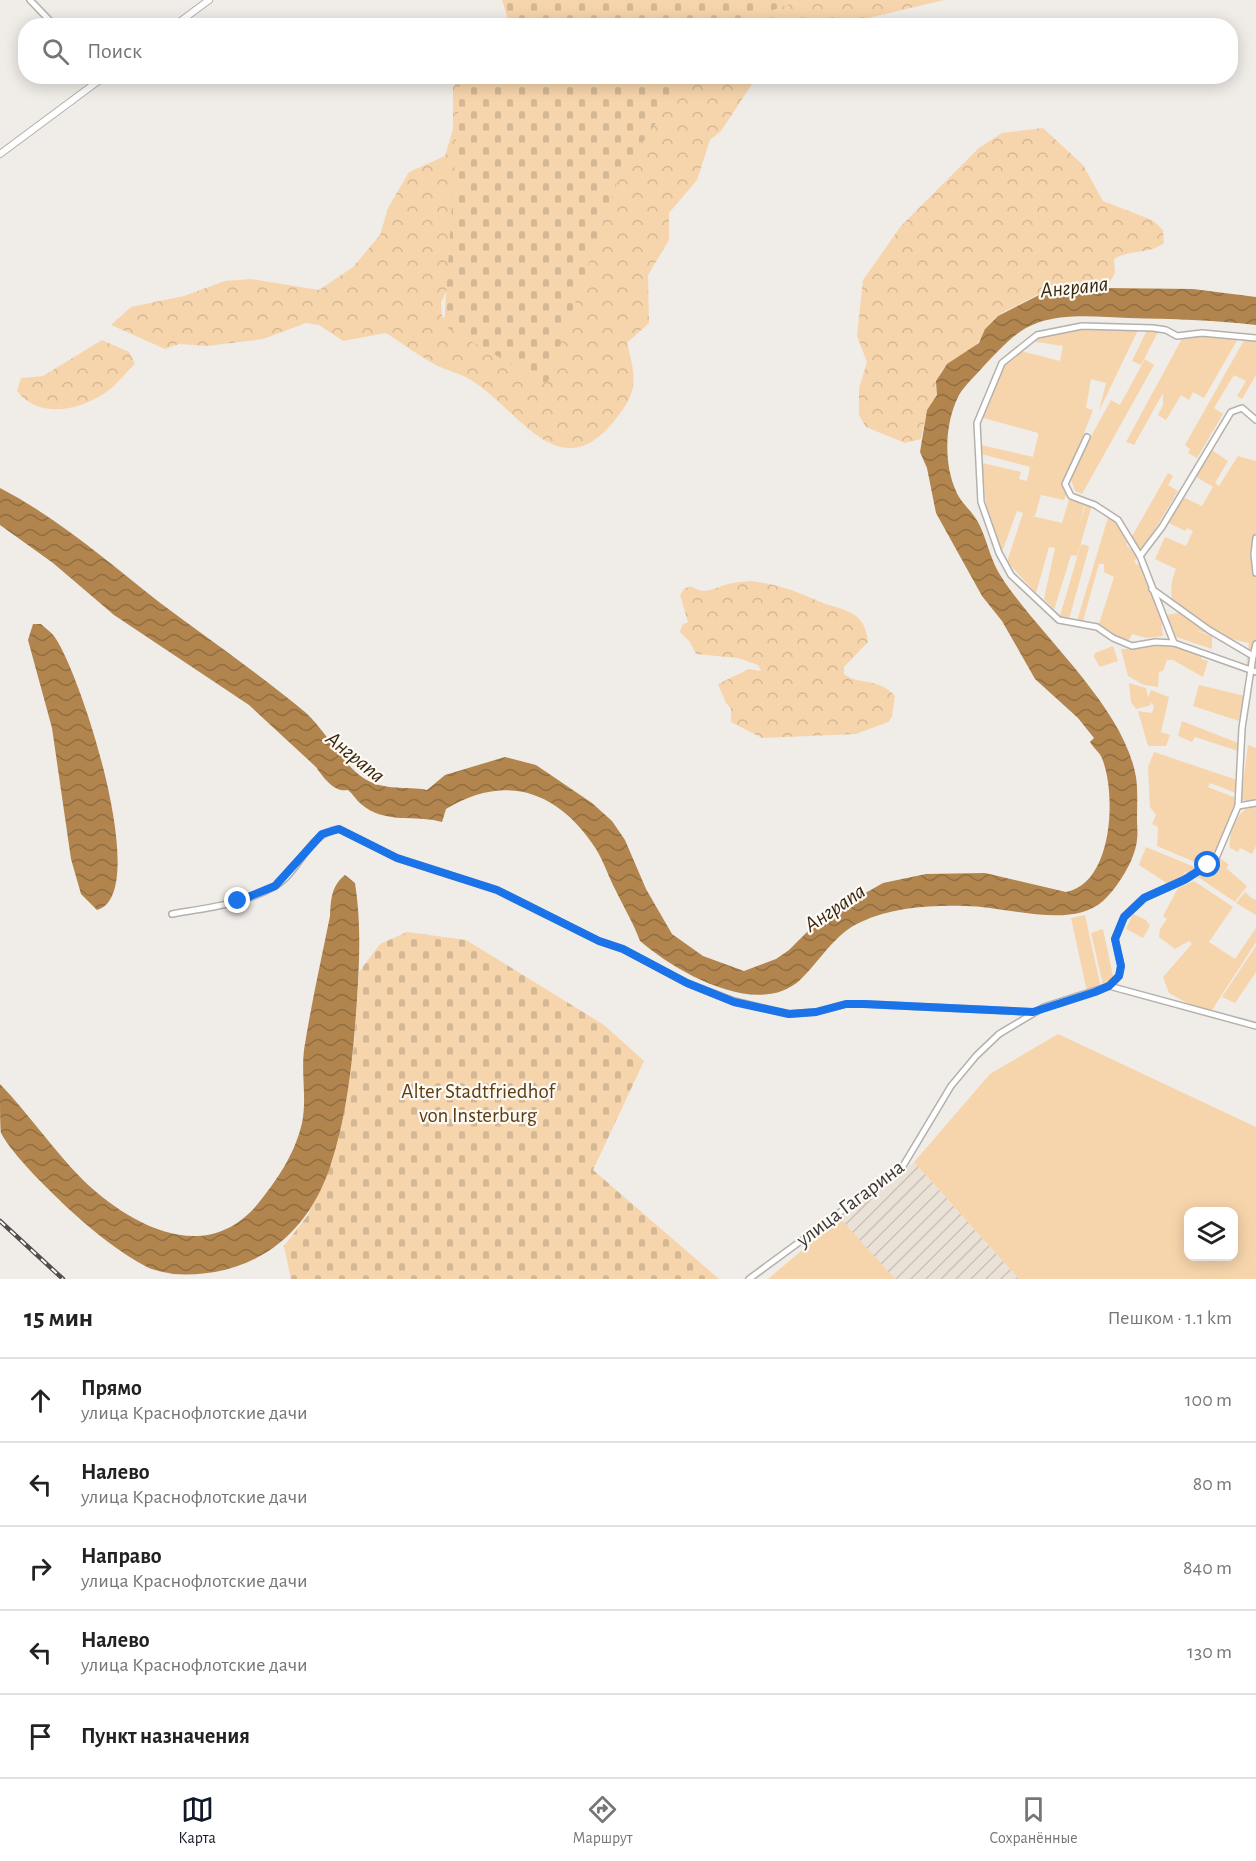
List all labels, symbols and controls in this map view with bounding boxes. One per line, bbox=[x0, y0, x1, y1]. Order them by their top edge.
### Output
search box bbox=[18, 18, 1238, 84]
icon: search bbox=[39, 35, 72, 68]
text: Поиск bbox=[87, 40, 142, 62]
water label: Анграпа bbox=[1038, 272, 1109, 303]
water label: Анграпа bbox=[320, 726, 389, 788]
route start bbox=[1194, 851, 1220, 877]
water label: Анграпа bbox=[799, 880, 870, 938]
route end bbox=[224, 887, 250, 913]
park label: Alter Stadtfriedhof von Insterburg bbox=[401, 1081, 556, 1126]
street label: улица Гагарина bbox=[792, 1156, 909, 1251]
map controls bbox=[1184, 1207, 1238, 1261]
button: layers bbox=[1184, 1207, 1238, 1261]
text: 15 мин bbox=[24, 1305, 93, 1331]
text: Пешком · 1.1 km bbox=[1107, 1308, 1232, 1328]
text: Прямо bbox=[81, 1377, 142, 1399]
icon: ahead bbox=[24, 1384, 57, 1417]
text: 100 m bbox=[1185, 1390, 1232, 1410]
text: улица Краснофлотские дачи bbox=[81, 1403, 308, 1423]
text: Налево bbox=[81, 1461, 150, 1483]
icon: left bbox=[24, 1468, 57, 1501]
text: 80 m bbox=[1193, 1474, 1232, 1494]
text: улица Краснофлотские дачи bbox=[81, 1487, 308, 1507]
text: Направо bbox=[81, 1545, 162, 1567]
icon: right bbox=[24, 1552, 57, 1585]
text: 840 m bbox=[1183, 1558, 1232, 1578]
text: улица Краснофлотские дачи bbox=[81, 1571, 308, 1591]
text: Налево bbox=[81, 1629, 150, 1651]
icon: left bbox=[24, 1636, 57, 1669]
text: 130 m bbox=[1187, 1642, 1232, 1662]
text: улица Краснофлотские дачи bbox=[81, 1655, 308, 1675]
icon: arrive bbox=[24, 1720, 57, 1753]
text: Пункт назначения bbox=[81, 1725, 250, 1747]
tab: Карта bbox=[178, 1793, 216, 1848]
tab: Маршрут bbox=[572, 1793, 633, 1848]
tab: Сохранённые bbox=[989, 1793, 1078, 1848]

